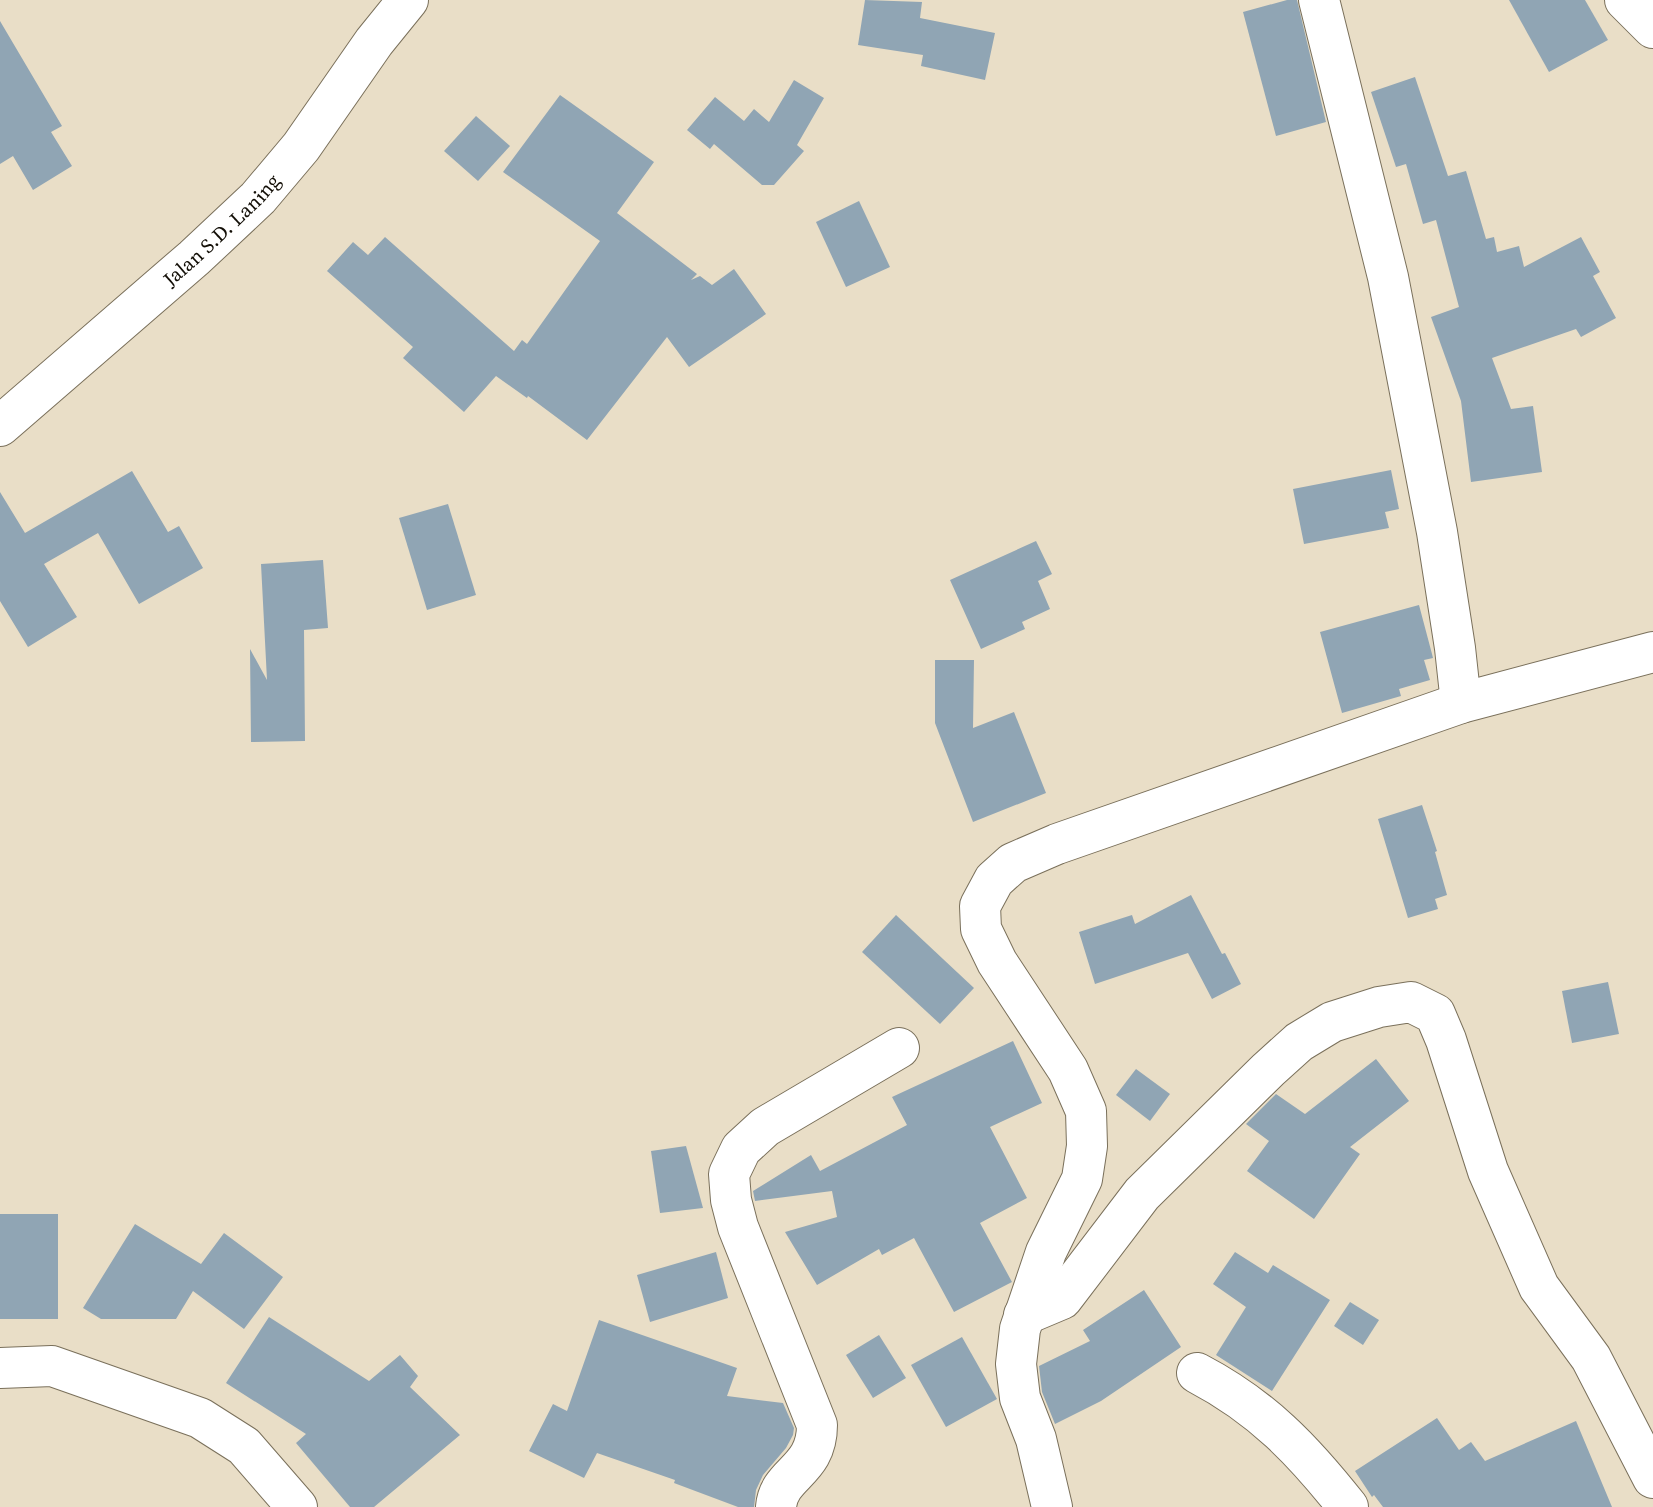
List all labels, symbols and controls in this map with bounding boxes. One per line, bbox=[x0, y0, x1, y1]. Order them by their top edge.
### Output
street label: Jalan S.D. Laning bbox=[156, 168, 287, 293]

